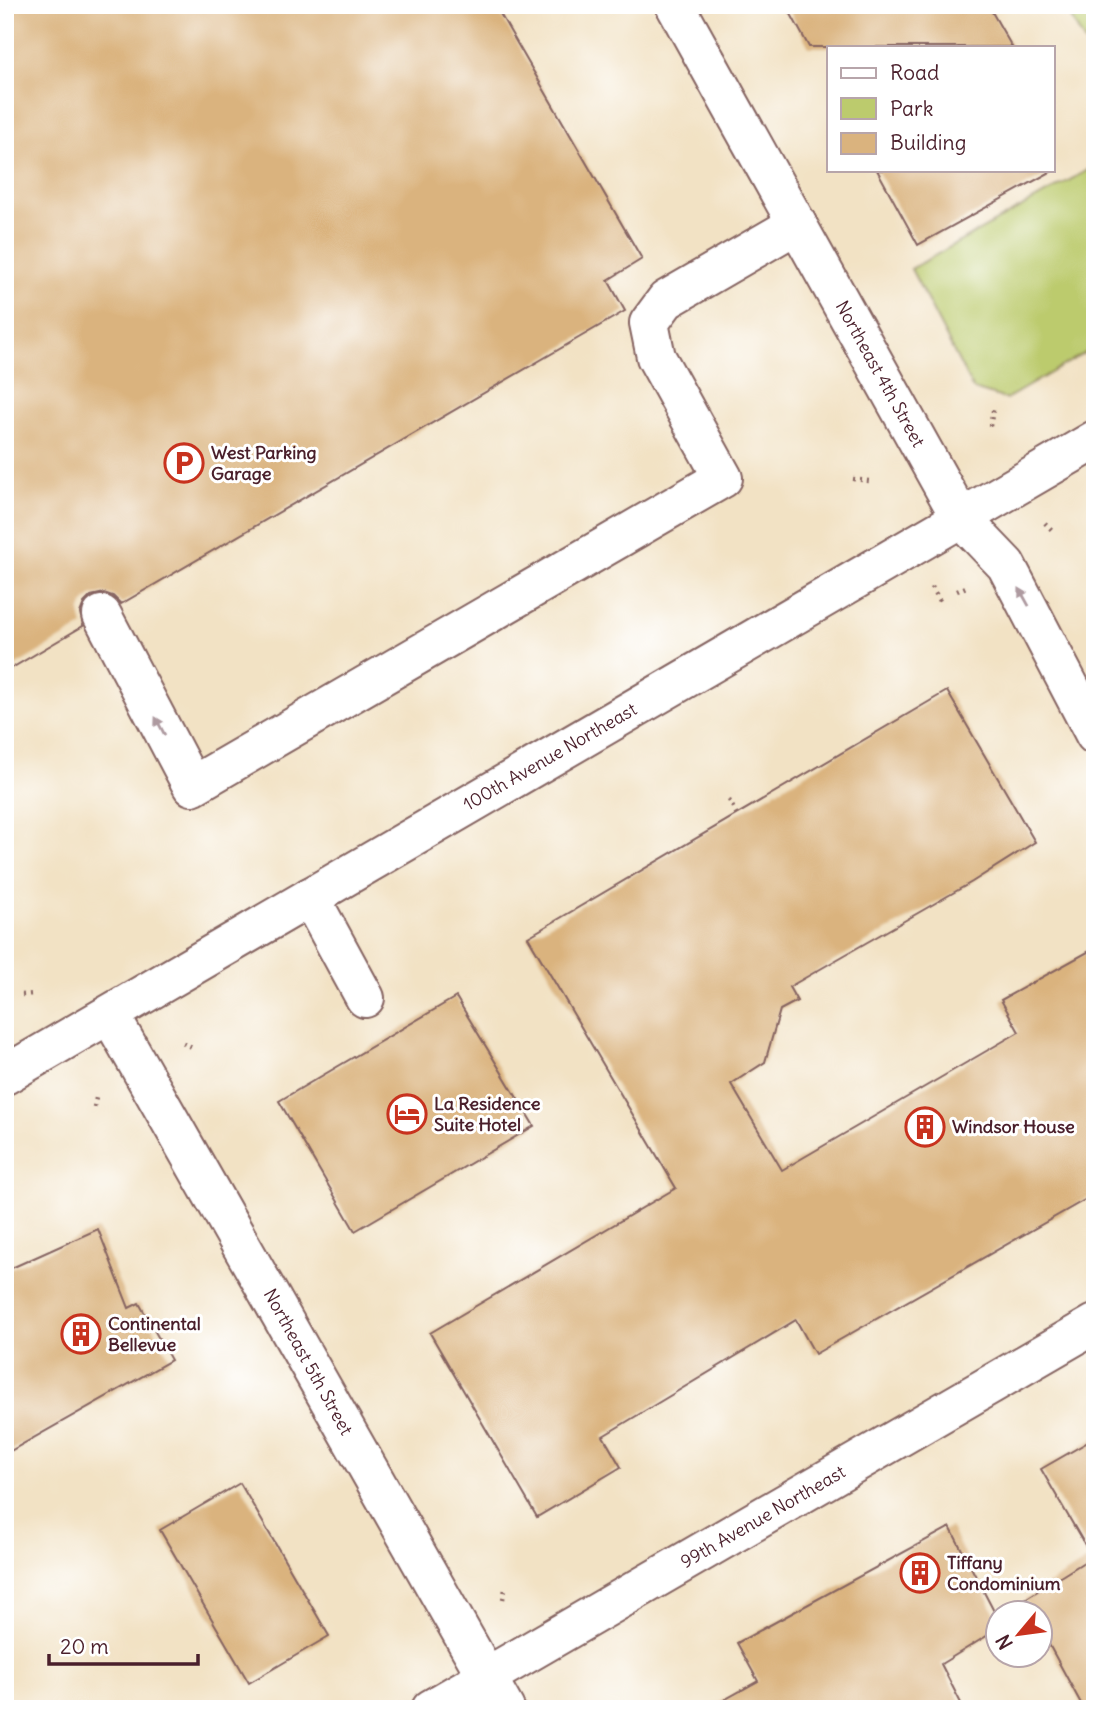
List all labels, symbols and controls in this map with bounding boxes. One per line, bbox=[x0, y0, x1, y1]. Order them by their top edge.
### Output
legend bbox=[827, 46, 1054, 172]
text: Road bbox=[890, 59, 939, 86]
text: Park bbox=[890, 95, 933, 122]
text: Building bbox=[890, 129, 966, 156]
street label: Northeast 4th Street bbox=[831, 297, 930, 451]
place label: West Parking Garage bbox=[211, 441, 317, 485]
parking icon: West Parking Garage bbox=[163, 442, 205, 484]
one-way arrow bbox=[1018, 588, 1030, 607]
street label: 100th Avenue Northeast bbox=[459, 697, 641, 816]
one-way arrow bbox=[155, 716, 166, 736]
place label: La Residence Suite Hotel bbox=[434, 1092, 541, 1136]
hotel icon: La Residence Suite Hotel bbox=[386, 1093, 428, 1135]
building icon: Windsor House bbox=[904, 1106, 946, 1148]
place label: Windsor House bbox=[952, 1115, 1075, 1138]
street label: Northeast 5th Street bbox=[259, 1285, 358, 1439]
place label: Continental Bellevue bbox=[108, 1312, 201, 1356]
building icon: Continental Bellevue bbox=[60, 1313, 102, 1355]
street label: 99th Avenue Northeast bbox=[676, 1460, 849, 1573]
place label: Tiffany Condominium bbox=[947, 1551, 1061, 1595]
building icon: Tiffany Condominium bbox=[899, 1552, 941, 1594]
north arrow bbox=[984, 1598, 1054, 1668]
scale bar bbox=[49, 1623, 198, 1667]
text: N bbox=[990, 1631, 1018, 1654]
text: 20 m bbox=[60, 1633, 109, 1660]

